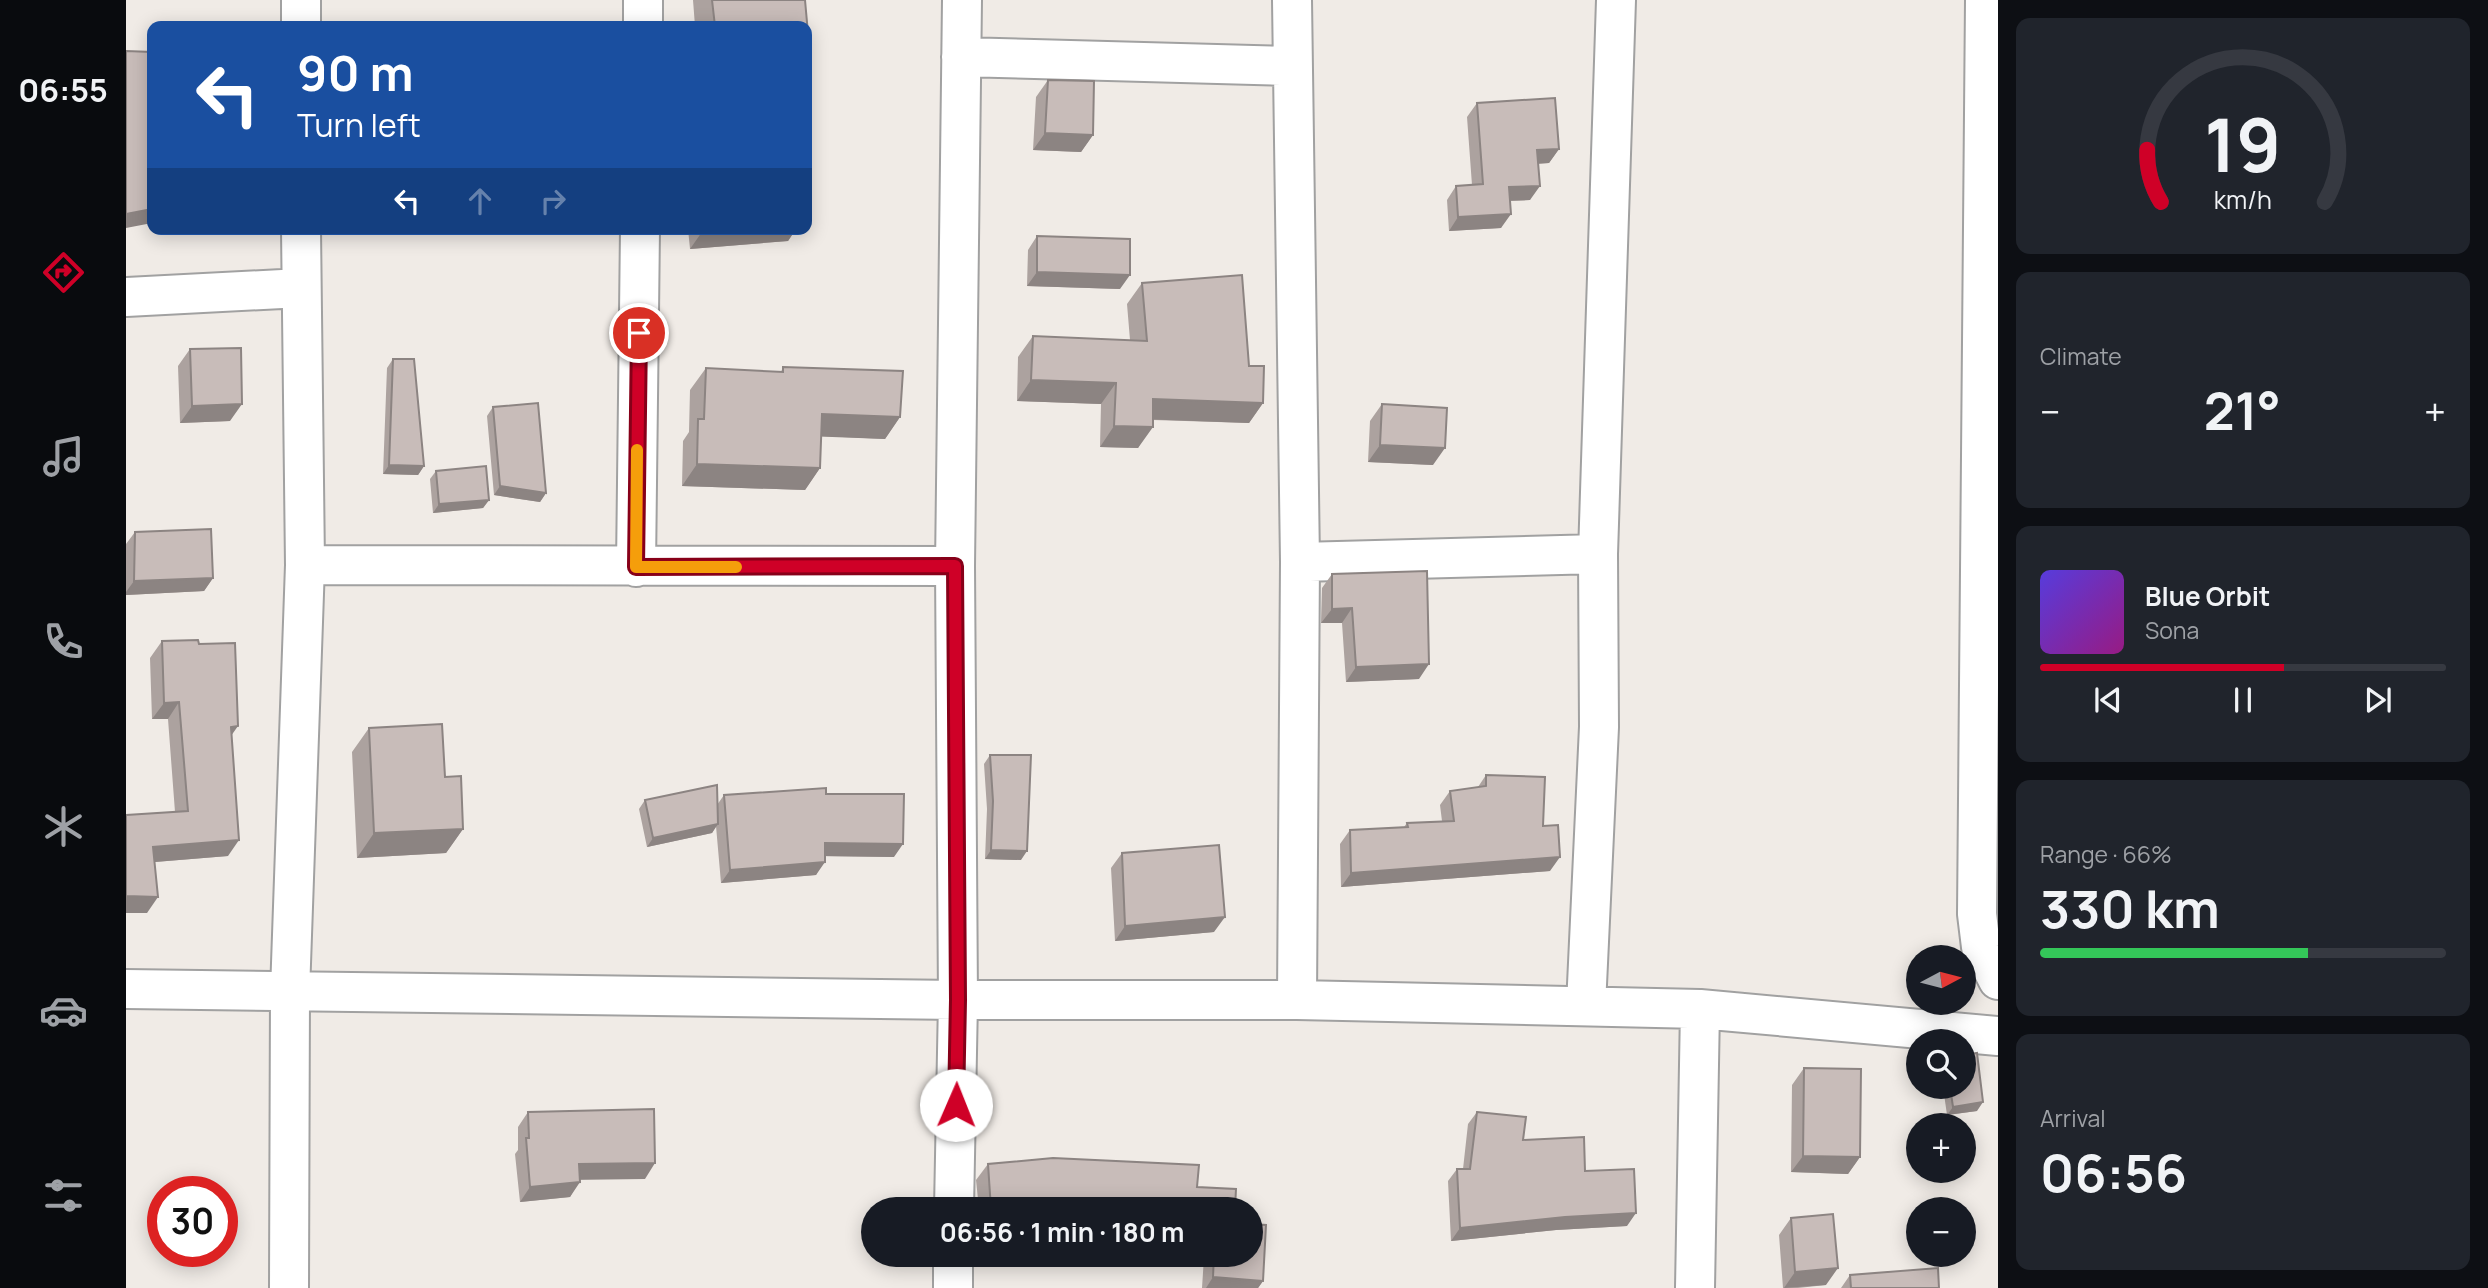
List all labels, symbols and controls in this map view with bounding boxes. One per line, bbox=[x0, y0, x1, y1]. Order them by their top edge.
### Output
text: 90 m bbox=[297, 39, 414, 106]
icon: left bbox=[182, 49, 273, 140]
text: 06:55 bbox=[18, 68, 108, 112]
text: 19 bbox=[2204, 94, 2282, 194]
text: Turn left bbox=[297, 103, 421, 147]
icon: left bbox=[388, 182, 426, 220]
icon: ahead bbox=[461, 182, 499, 220]
icon: right bbox=[534, 182, 572, 220]
text: km/h bbox=[2214, 182, 2272, 217]
icon: directions bbox=[39, 248, 88, 297]
pin bbox=[609, 303, 669, 363]
icon: arrive bbox=[620, 314, 658, 352]
text: Climate bbox=[2040, 340, 2122, 372]
text: 21° bbox=[2204, 375, 2281, 446]
text: − bbox=[2040, 385, 2061, 437]
text: + bbox=[2424, 385, 2446, 437]
icon: music bbox=[39, 432, 88, 481]
text: Blue Orbit bbox=[2145, 578, 2270, 614]
text: Sona bbox=[2145, 614, 2199, 646]
icon: phone bbox=[39, 617, 88, 666]
icon: previous bbox=[2089, 681, 2127, 719]
icon: pause bbox=[2224, 681, 2262, 719]
icon: next bbox=[2359, 681, 2397, 719]
icon: climate bbox=[39, 802, 88, 851]
text: Range · 66% bbox=[2040, 838, 2172, 870]
text: 330 km bbox=[2040, 873, 2220, 944]
north arrow bbox=[1906, 945, 1976, 1015]
map controls bbox=[1906, 945, 1976, 1267]
icon: car bbox=[39, 986, 88, 1035]
button: search bbox=[1906, 1029, 1976, 1099]
position arrow bbox=[919, 1068, 993, 1142]
text: Arrival bbox=[2040, 1102, 2106, 1134]
button: + bbox=[1906, 1113, 1976, 1183]
text: 06:56 bbox=[2040, 1137, 2187, 1208]
icon: filters bbox=[39, 1171, 88, 1220]
speed limit sign: 30 bbox=[147, 1176, 238, 1267]
button: − bbox=[1906, 1197, 1976, 1267]
text: 06:56 · 1 min · 180 m bbox=[940, 1214, 1184, 1250]

